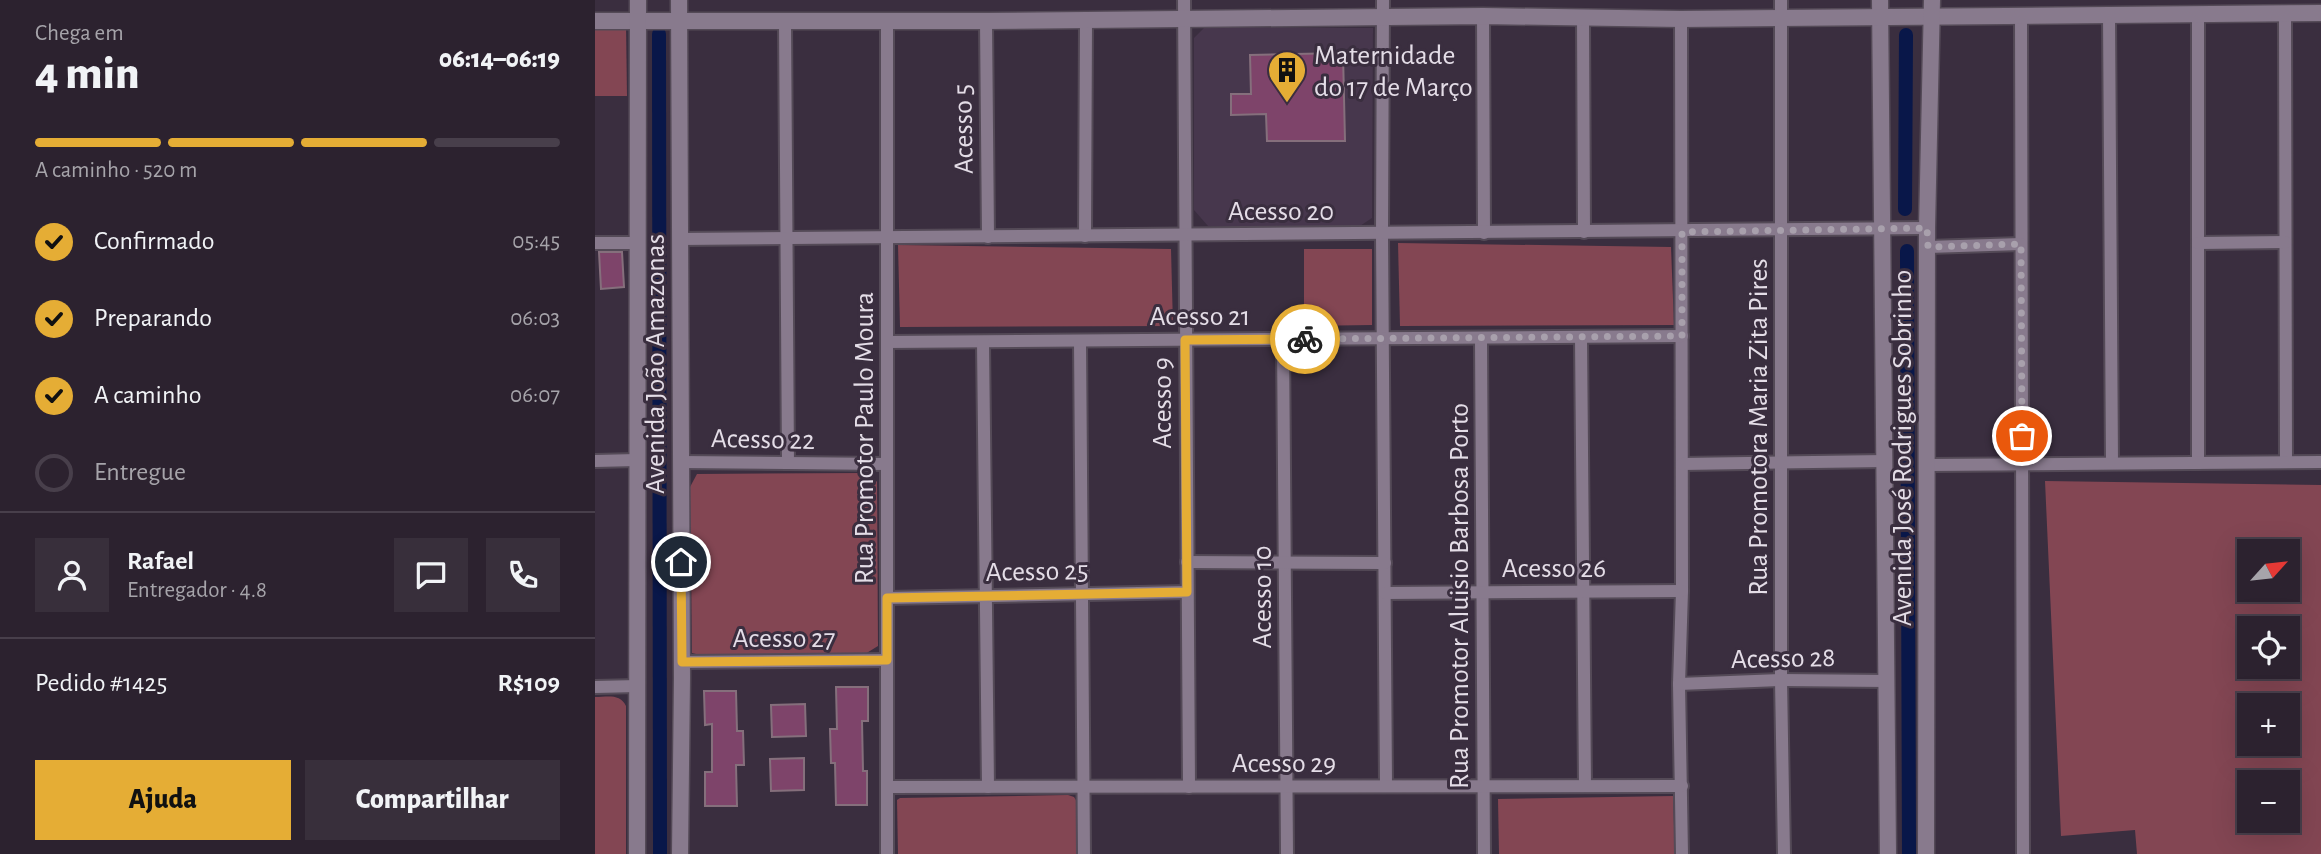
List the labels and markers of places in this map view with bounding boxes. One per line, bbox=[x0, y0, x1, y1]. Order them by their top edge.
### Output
place label: Maternidade do 17 de Março bbox=[1314, 42, 1473, 102]
building icon: Maternidade do 17 de Março bbox=[1266, 49, 1308, 104]
pin bbox=[1992, 406, 2052, 466]
pin bbox=[651, 532, 711, 592]

